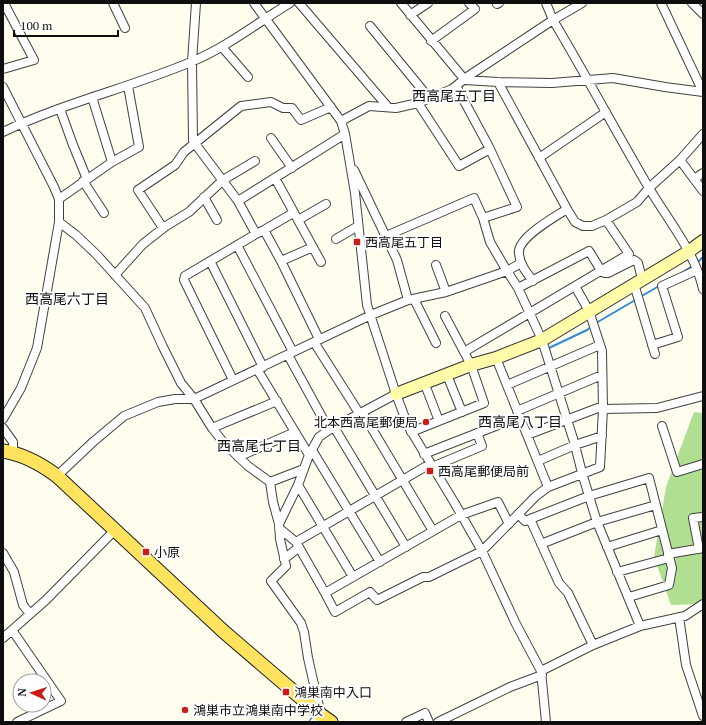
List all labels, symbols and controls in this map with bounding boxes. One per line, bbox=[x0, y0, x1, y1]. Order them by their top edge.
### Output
scale bar bbox=[14, 12, 118, 38]
text: 100 m bbox=[20, 18, 53, 33]
district label: 西高尾五丁目 bbox=[412, 86, 496, 105]
place label: 西高尾五丁目 bbox=[365, 233, 443, 251]
marker: 西高尾五丁目 bbox=[352, 237, 362, 247]
district label: 西高尾六丁目 bbox=[25, 289, 109, 308]
district label: 西高尾八丁目 bbox=[478, 412, 562, 431]
place label: 北本西高尾郵便局 bbox=[314, 413, 418, 431]
marker: 北本西高尾郵便局 bbox=[421, 417, 431, 427]
district label: 西高尾七丁目 bbox=[217, 436, 301, 455]
place label: 西高尾郵便局前 bbox=[438, 462, 529, 480]
marker: 西高尾郵便局前 bbox=[425, 466, 435, 476]
place label: 小原 bbox=[154, 543, 180, 561]
marker: 小原 bbox=[141, 547, 151, 557]
north arrow bbox=[12, 673, 52, 713]
place label: 鴻巣南中入口 bbox=[294, 683, 372, 701]
text: N bbox=[15, 687, 29, 697]
marker: 鴻巣南中入口 bbox=[281, 687, 291, 697]
place label: 鴻巣市立鴻巣南中学校 bbox=[193, 701, 323, 719]
marker: 鴻巣市立鴻巣南中学校 bbox=[180, 705, 190, 715]

